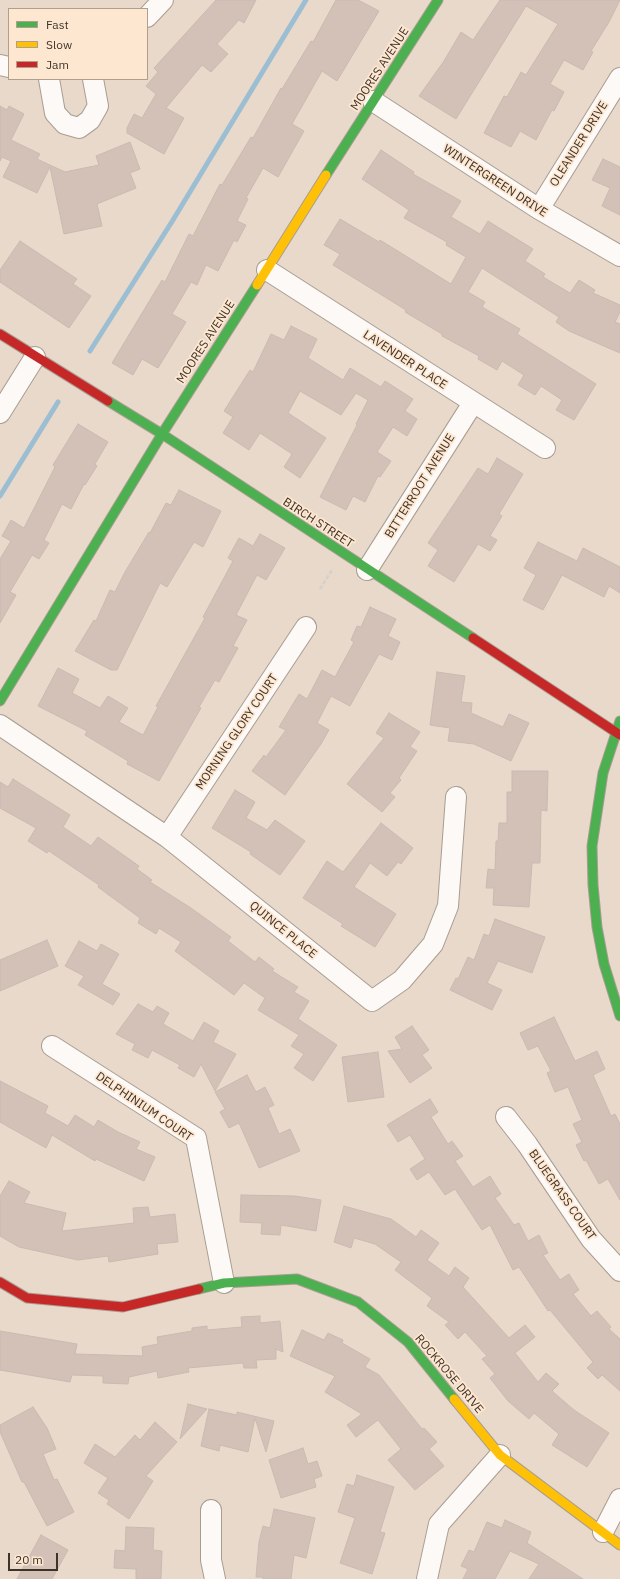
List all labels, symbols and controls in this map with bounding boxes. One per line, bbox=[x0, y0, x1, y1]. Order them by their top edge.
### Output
legend bbox=[8, 8, 148, 80]
text: Fast bbox=[46, 17, 69, 32]
street label: MOORES AVENUE bbox=[348, 25, 412, 113]
text: Slow bbox=[46, 37, 72, 52]
text: Jam bbox=[46, 57, 69, 72]
street label: OLEANDER DRIVE bbox=[547, 99, 611, 189]
street label: WINTERGREEN DRIVE bbox=[440, 142, 550, 220]
street label: MOORES AVENUE bbox=[174, 298, 238, 386]
street label: LAVENDER PLACE bbox=[360, 327, 450, 393]
street label: BITTERROOT AVENUE bbox=[382, 431, 458, 541]
street label: BIRCH STREET bbox=[280, 495, 356, 551]
street label: MORNING GLORY COURT bbox=[193, 671, 281, 793]
street label: QUINCE PLACE bbox=[246, 898, 320, 962]
street label: DELPHINIUM COURT bbox=[93, 1069, 195, 1145]
street label: BLUEGRASS COURT bbox=[525, 1147, 599, 1243]
street label: ROCKROSE DRIVE bbox=[412, 1332, 486, 1416]
scale bar bbox=[10, 1545, 60, 1571]
text: 20 m bbox=[15, 1552, 43, 1567]

